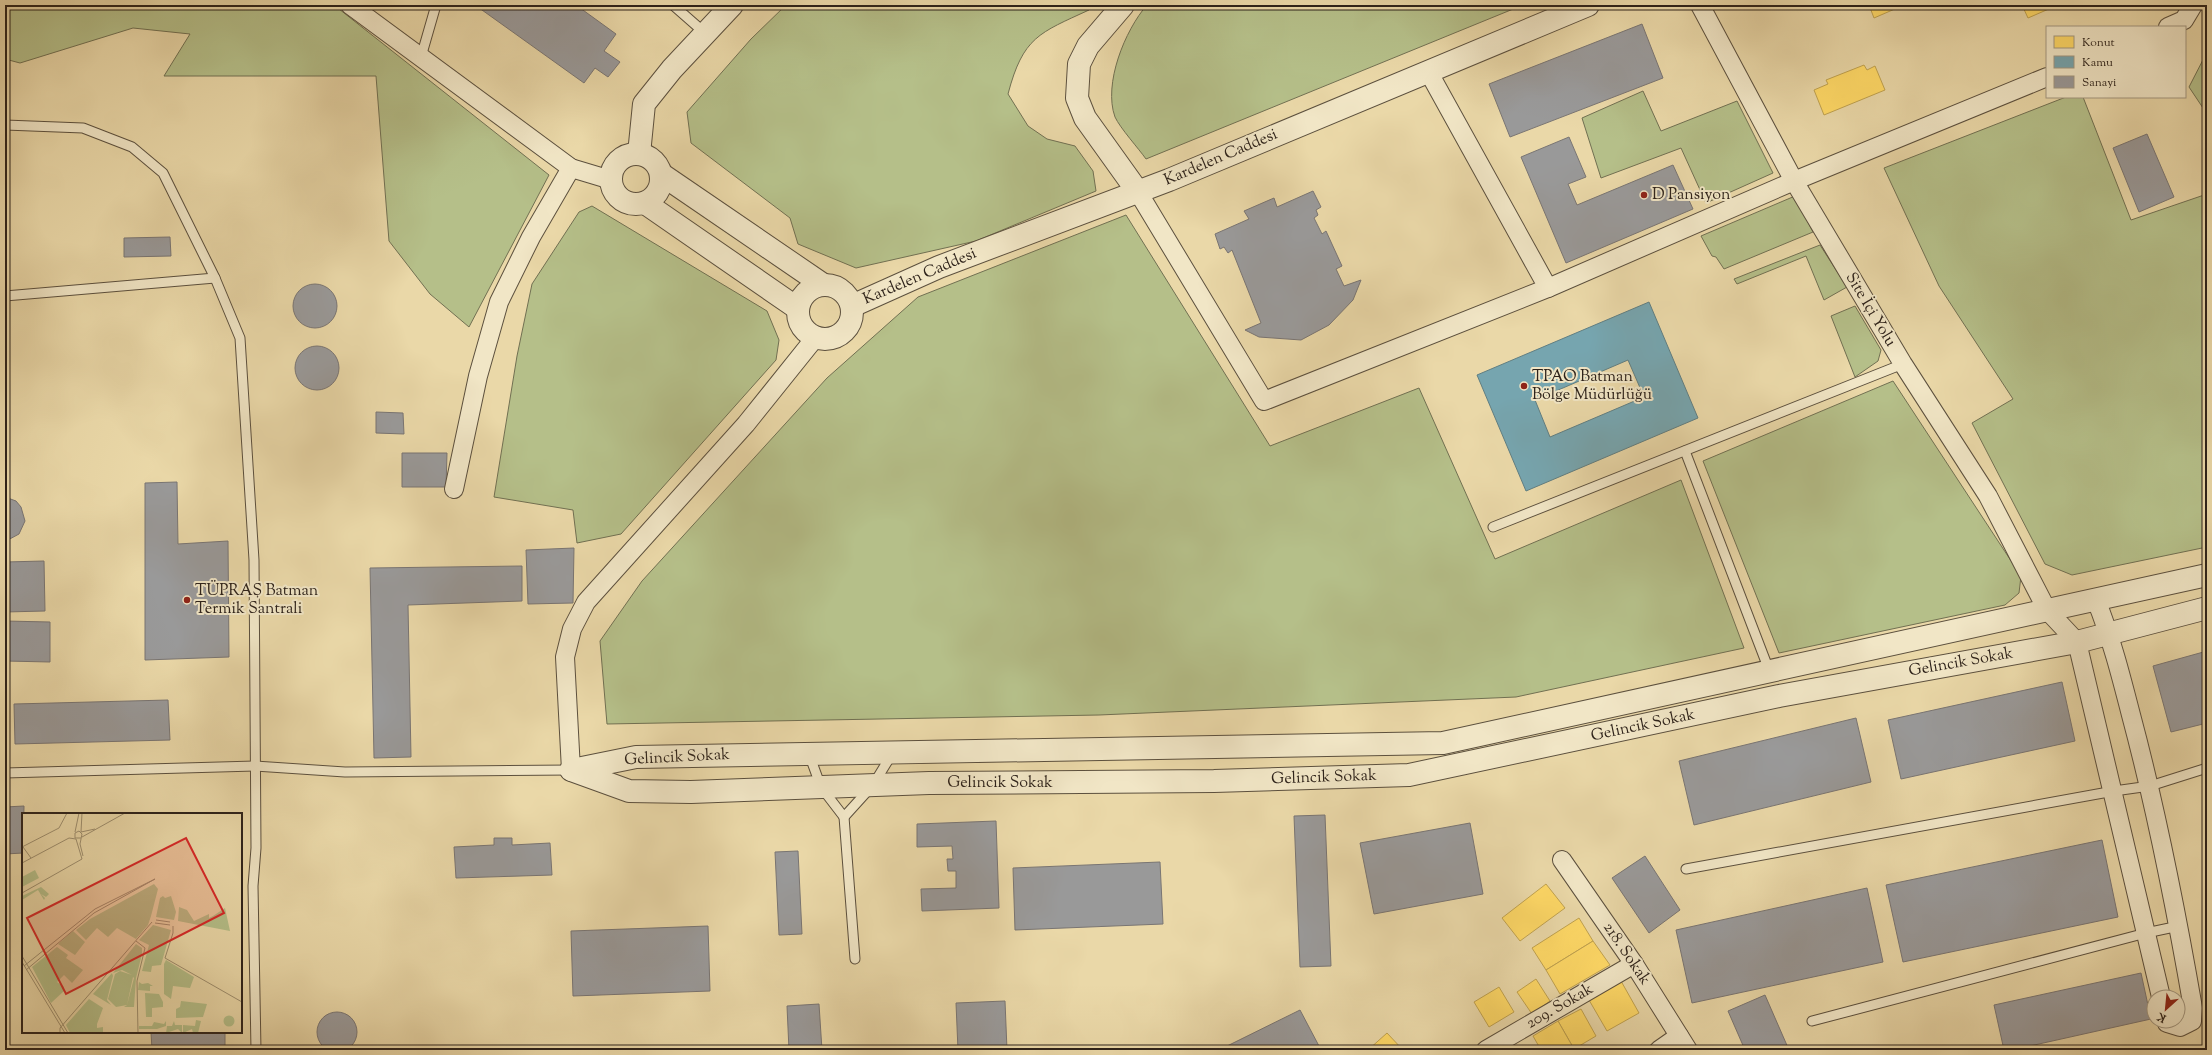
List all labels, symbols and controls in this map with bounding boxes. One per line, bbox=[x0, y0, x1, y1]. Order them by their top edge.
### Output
legend bbox=[2046, 26, 2186, 98]
text: Konut bbox=[2082, 34, 2115, 52]
text: Kamu bbox=[2082, 54, 2113, 72]
text: Sanayi bbox=[2082, 74, 2117, 92]
street label: Kardelen Caddesi bbox=[1161, 124, 1282, 192]
place label: D Pansiyon bbox=[1652, 184, 1731, 207]
marker: D Pansiyon bbox=[1639, 190, 1649, 200]
street label: Kardelen Caddesi bbox=[860, 243, 981, 311]
street label: Site İçi Yolu bbox=[1839, 269, 1901, 351]
place label: TPAO Batman Bölge Müdürlüğü bbox=[1532, 366, 1652, 407]
marker: TPAO Batman Bölge Müdürlüğü bbox=[1519, 381, 1529, 391]
place label: TÜPRAŞ Batman Termik Santrali bbox=[195, 580, 319, 621]
marker: TÜPRAŞ Batman Termik Santrali bbox=[182, 595, 192, 605]
street label: Gelincik Sokak bbox=[1907, 642, 2015, 684]
street label: Gelincik Sokak bbox=[1589, 704, 1697, 748]
street label: Gelincik Sokak bbox=[624, 744, 731, 772]
street label: Gelincik Sokak bbox=[1271, 765, 1377, 791]
street label: Gelincik Sokak bbox=[947, 772, 1053, 795]
inset map bbox=[22, 813, 242, 1033]
street label: 218. Sokak bbox=[1597, 918, 1656, 990]
street label: 209. Sokak bbox=[1522, 978, 1598, 1036]
north arrow bbox=[2146, 989, 2186, 1029]
text: K bbox=[2155, 1008, 2170, 1026]

